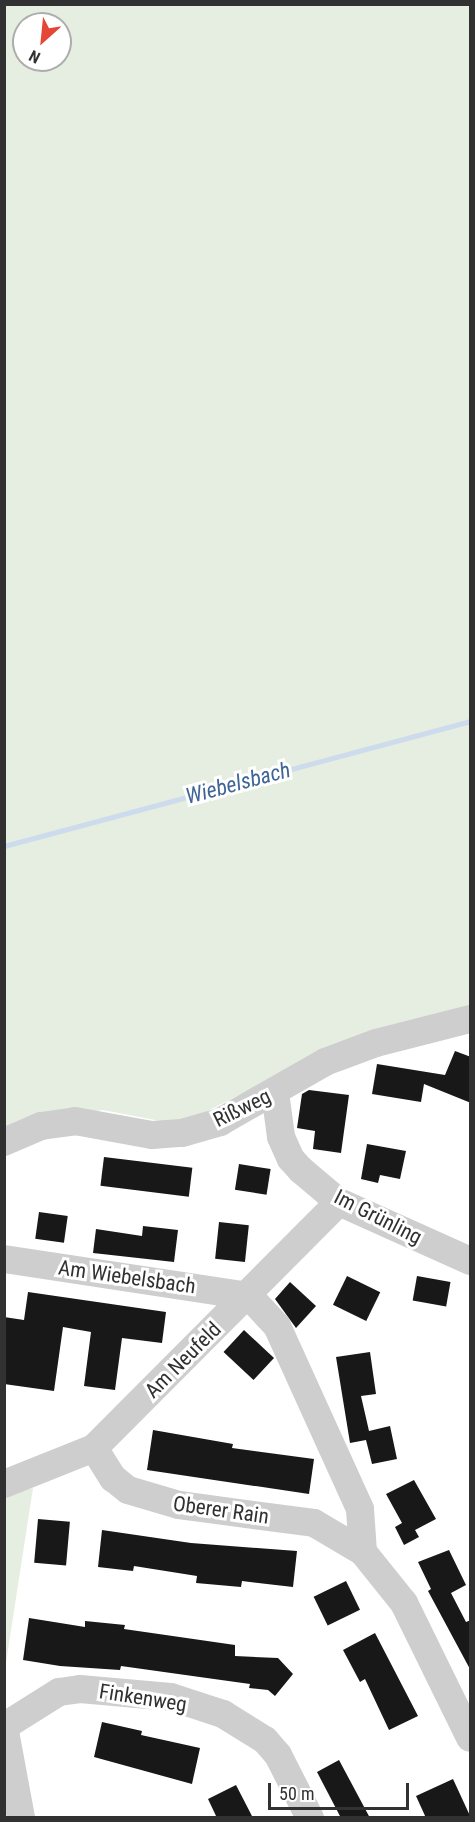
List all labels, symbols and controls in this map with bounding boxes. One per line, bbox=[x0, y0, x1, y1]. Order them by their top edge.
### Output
north arrow bbox=[12, 12, 72, 72]
text: N bbox=[26, 46, 43, 67]
water label: Wiebelsbach bbox=[183, 756, 293, 810]
street label: Rißweg bbox=[209, 1083, 275, 1133]
street label: Im Grünling bbox=[330, 1184, 426, 1250]
street label: Am Wiebelsbach bbox=[57, 1255, 197, 1299]
street label: Am Neufeld bbox=[140, 1317, 226, 1403]
street label: Oberer Rain bbox=[172, 1491, 270, 1529]
street label: Finkenweg bbox=[97, 1679, 189, 1717]
scale bar bbox=[271, 1771, 412, 1809]
text: 50 m bbox=[279, 1783, 314, 1804]

